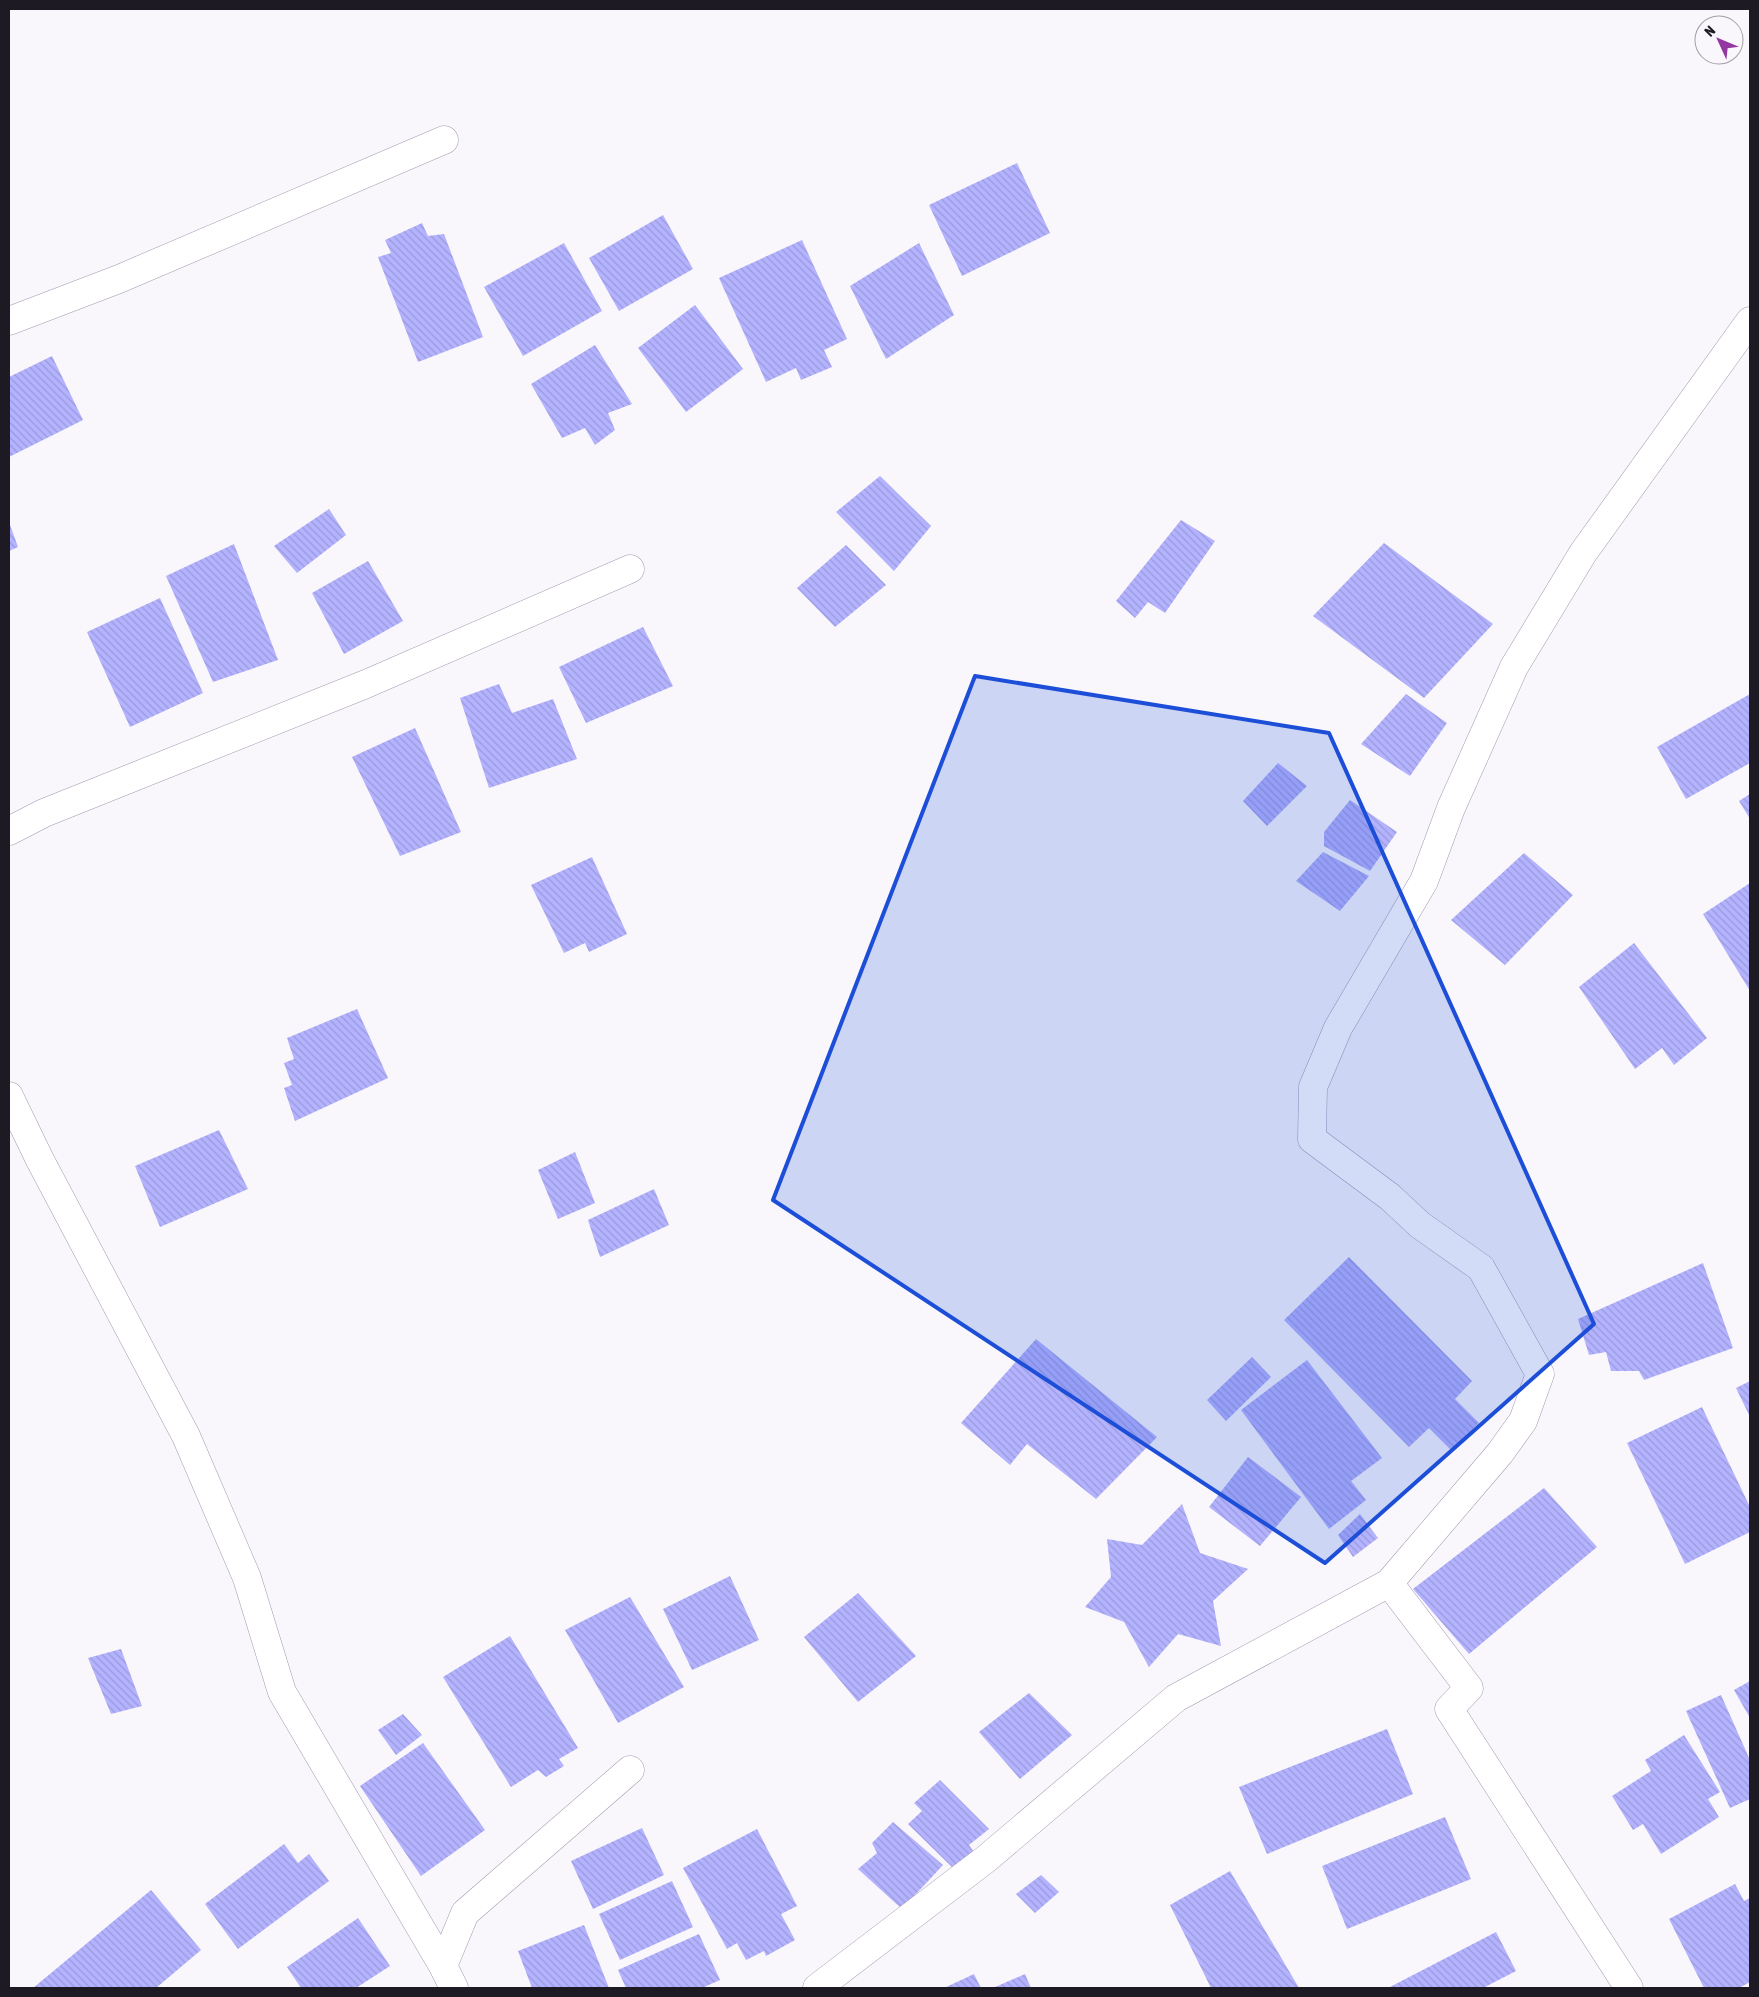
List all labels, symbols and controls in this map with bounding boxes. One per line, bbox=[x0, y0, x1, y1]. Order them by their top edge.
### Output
north arrow bbox=[1694, 15, 1744, 65]
text: N bbox=[1701, 22, 1718, 39]

